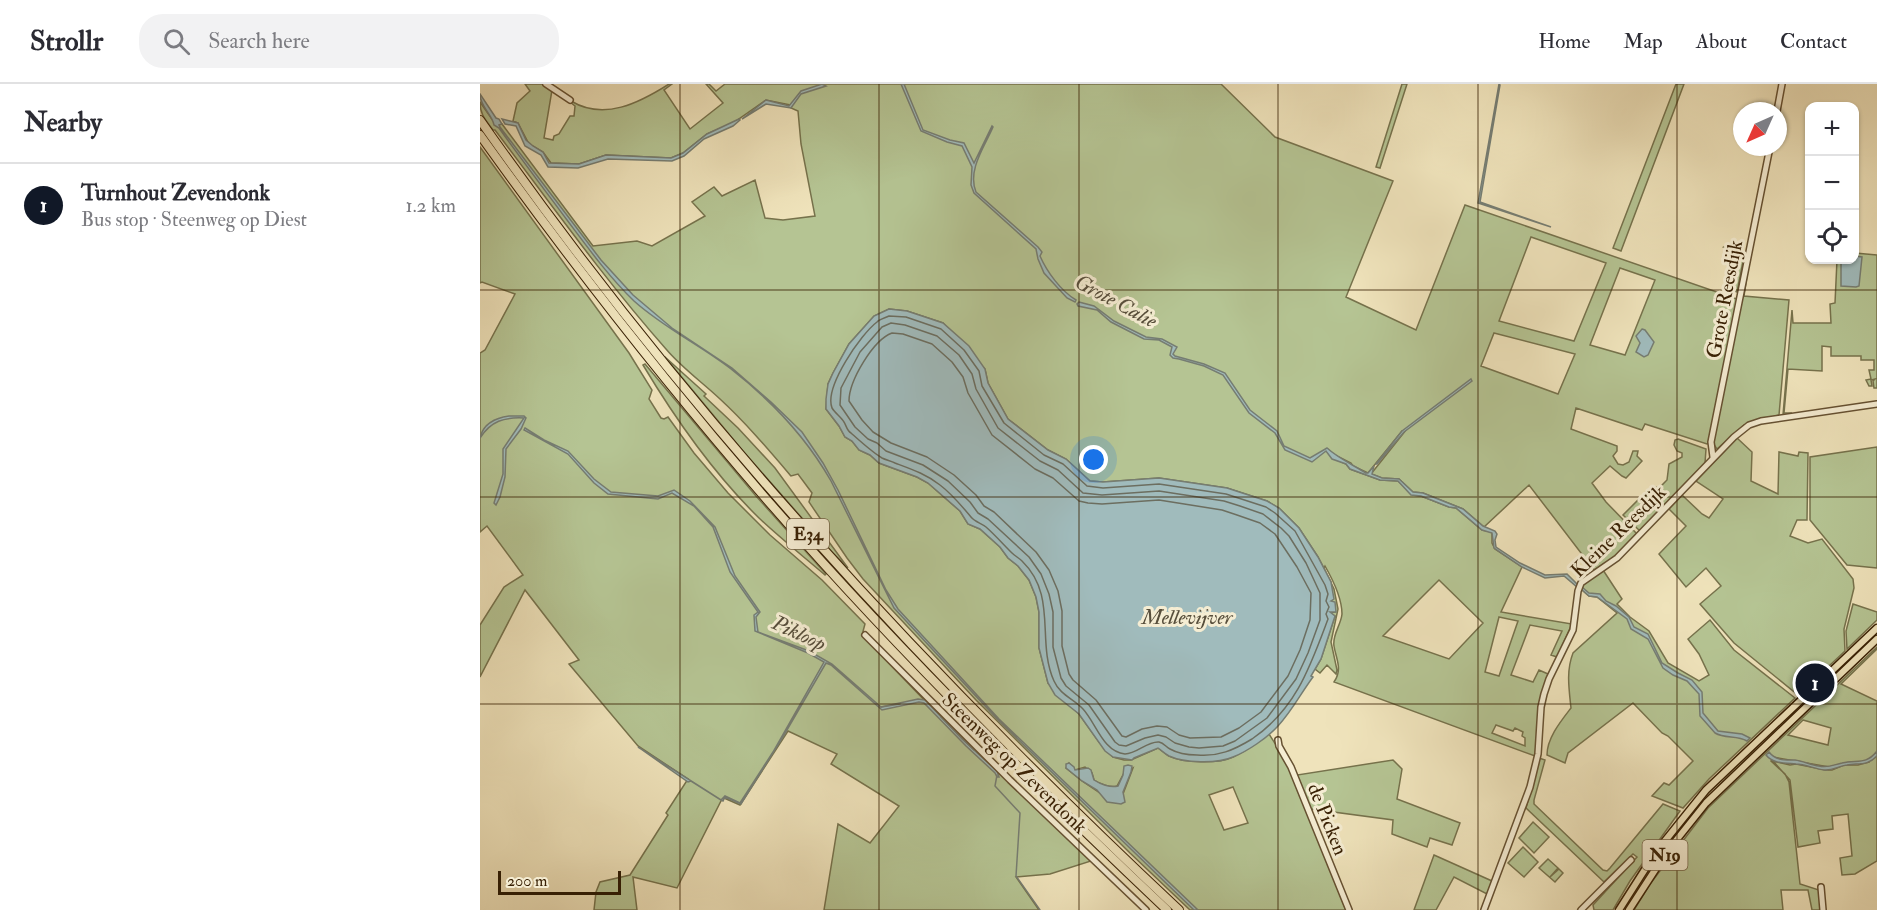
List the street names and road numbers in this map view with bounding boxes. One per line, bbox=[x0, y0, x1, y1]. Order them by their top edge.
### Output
street label: Grote Reesdijk bbox=[1701, 237, 1748, 360]
street label: Kleine Reesdijk bbox=[1566, 479, 1671, 583]
road number: E34 bbox=[787, 519, 829, 549]
street label: Steenweg op Zevendonk bbox=[936, 687, 1093, 840]
street label: de Picken bbox=[1302, 780, 1353, 859]
road number: N19 bbox=[1642, 840, 1688, 870]

